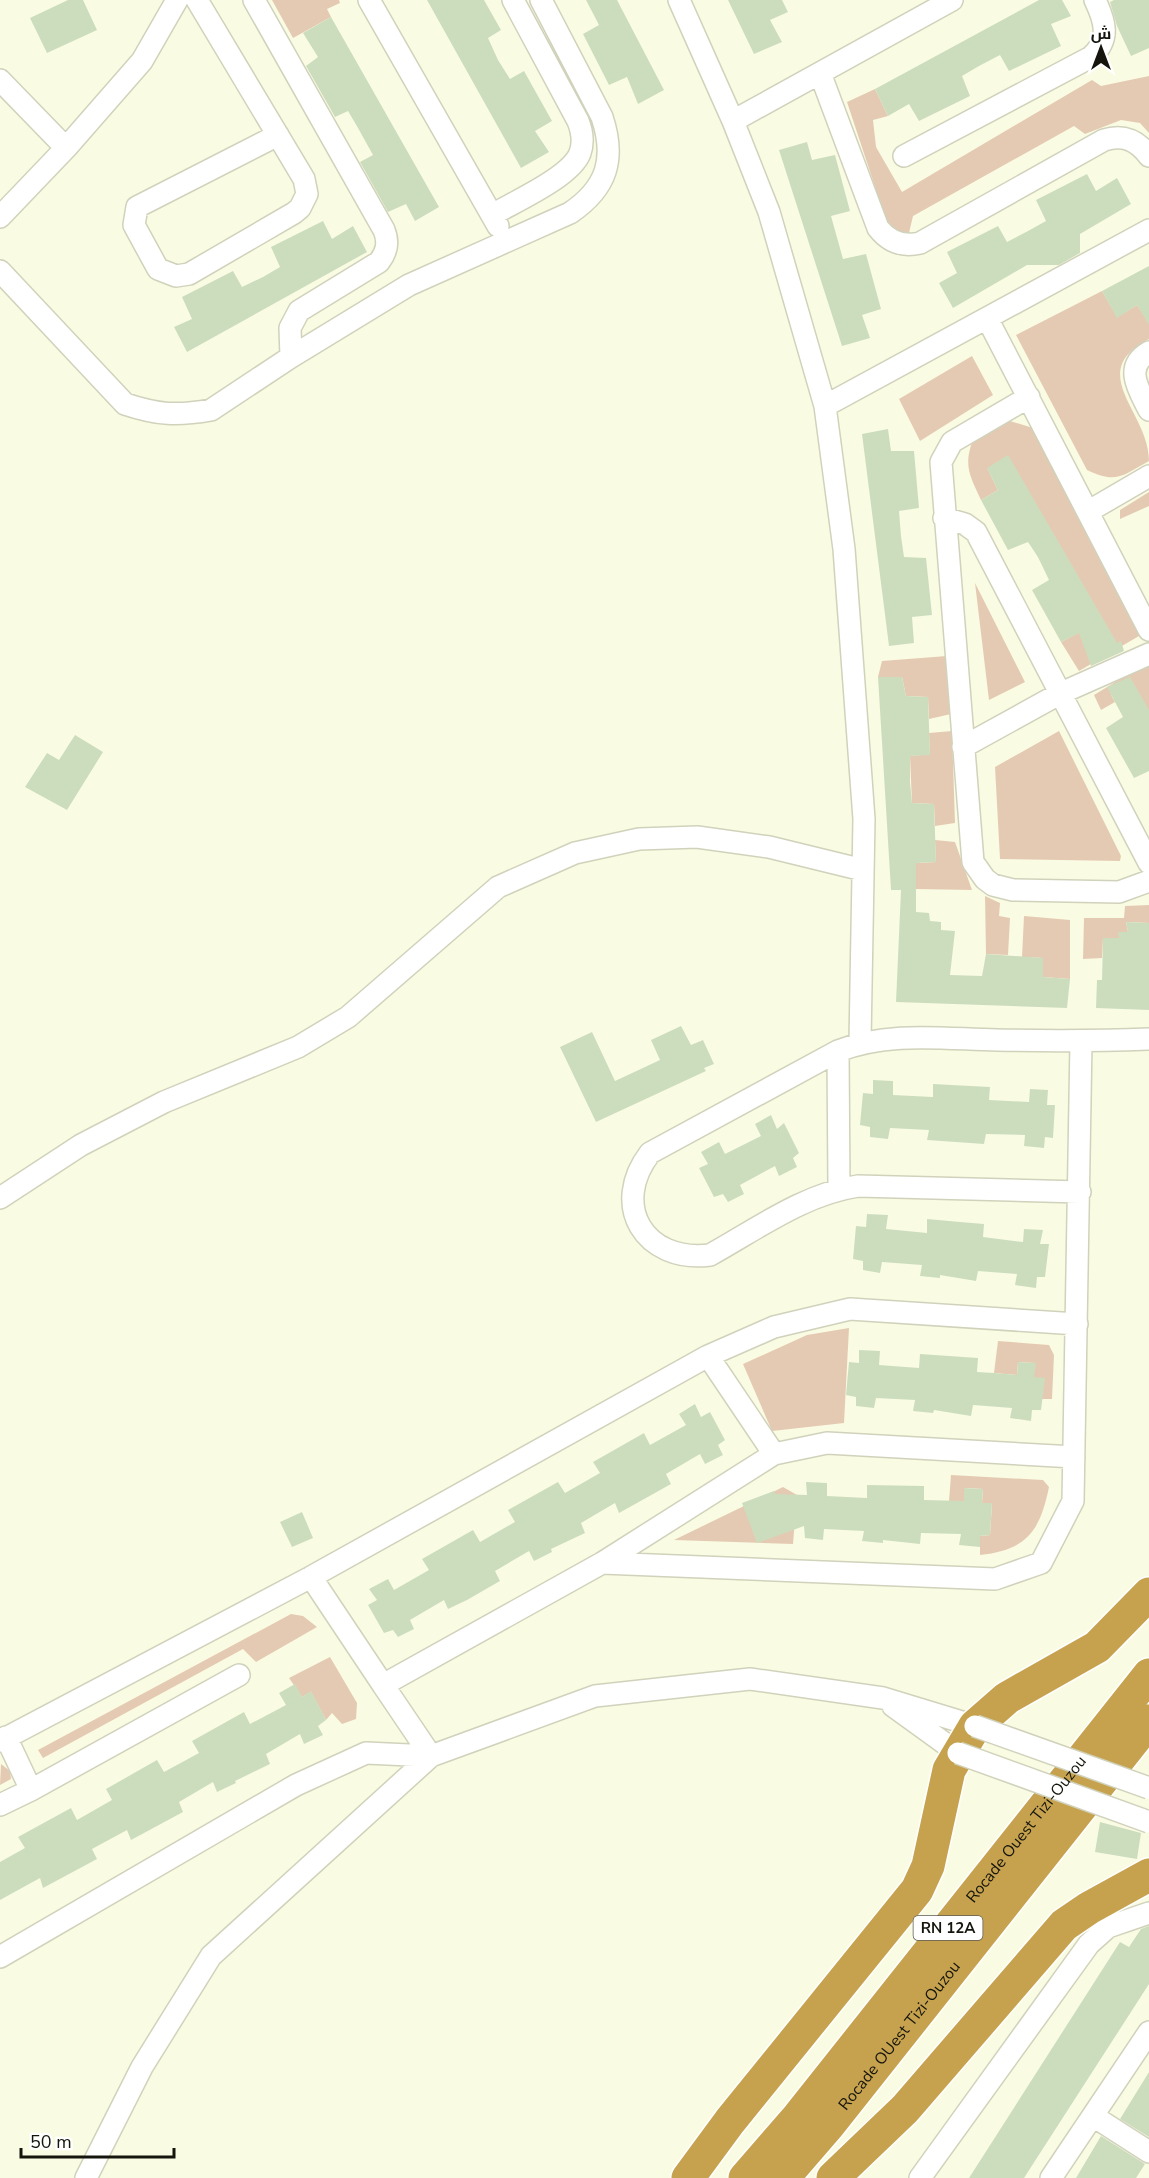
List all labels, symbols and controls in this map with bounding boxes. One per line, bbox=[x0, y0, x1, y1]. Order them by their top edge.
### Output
north arrow bbox=[1071, 18, 1131, 78]
text: ش bbox=[1091, 23, 1111, 45]
street label: Rocade Ouest Tizi-Ouzou bbox=[961, 1751, 1092, 1908]
road number: RN 12A bbox=[914, 1916, 982, 1940]
street label: Rocade OUest Tizi-Ouzou bbox=[834, 1956, 966, 2115]
scale bar bbox=[21, 2121, 174, 2159]
text: 50 m bbox=[30, 2130, 72, 2154]

